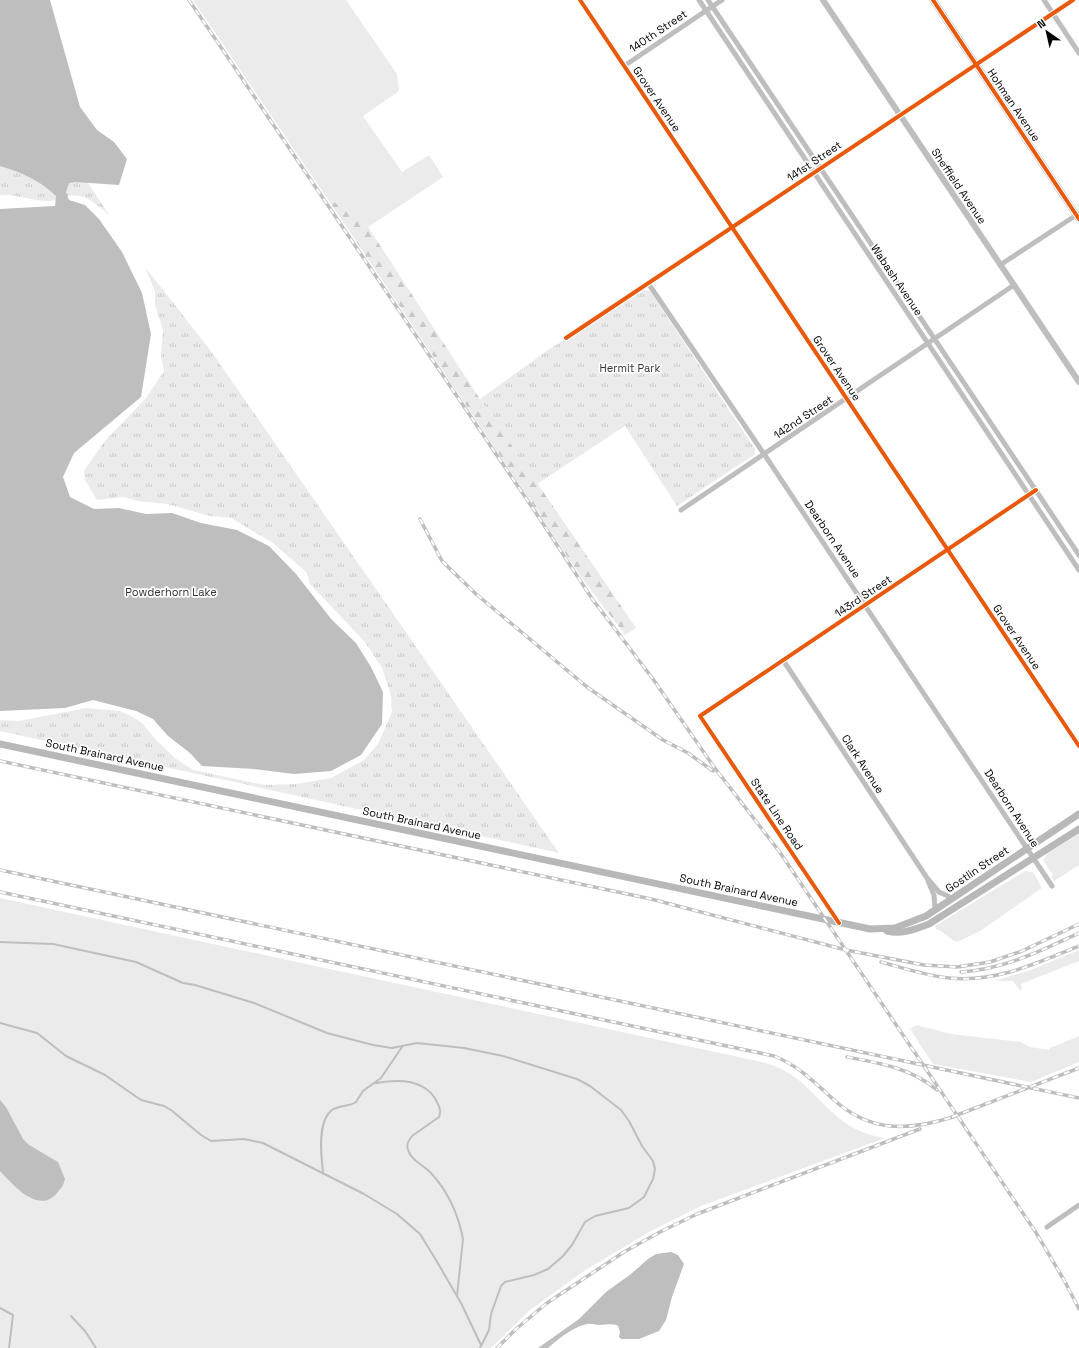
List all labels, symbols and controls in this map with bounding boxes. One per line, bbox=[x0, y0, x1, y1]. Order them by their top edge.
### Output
street label: 140th Street bbox=[626, 7, 690, 55]
north arrow bbox=[1027, 12, 1067, 52]
text: N bbox=[1034, 16, 1048, 32]
street label: Grover Avenue bbox=[630, 64, 684, 134]
street label: Hohman Avenue bbox=[984, 66, 1044, 144]
street label: 141st Street bbox=[784, 138, 844, 184]
street label: Sheffield Avenue bbox=[928, 145, 990, 227]
street label: Wabash Avenue bbox=[868, 242, 926, 318]
street label: Grover Avenue bbox=[810, 333, 864, 403]
park label: Hermit Park bbox=[600, 361, 660, 375]
street label: 142nd Street bbox=[771, 392, 835, 442]
street label: Dearborn Avenue bbox=[802, 498, 864, 580]
street label: 143rd Street bbox=[832, 572, 894, 620]
park label: Powderhorn Lake bbox=[125, 585, 217, 599]
street label: Grover Avenue bbox=[990, 602, 1044, 672]
street label: Clark Avenue bbox=[839, 732, 887, 796]
street label: South Brainard Avenue bbox=[44, 736, 166, 774]
street label: Dearborn Avenue bbox=[981, 766, 1043, 850]
street label: State Line Road bbox=[748, 775, 806, 853]
street label: South Brainard Avenue bbox=[361, 804, 483, 842]
street label: Gostlin Street bbox=[943, 843, 1011, 895]
street label: South Brainard Avenue bbox=[678, 871, 800, 909]

